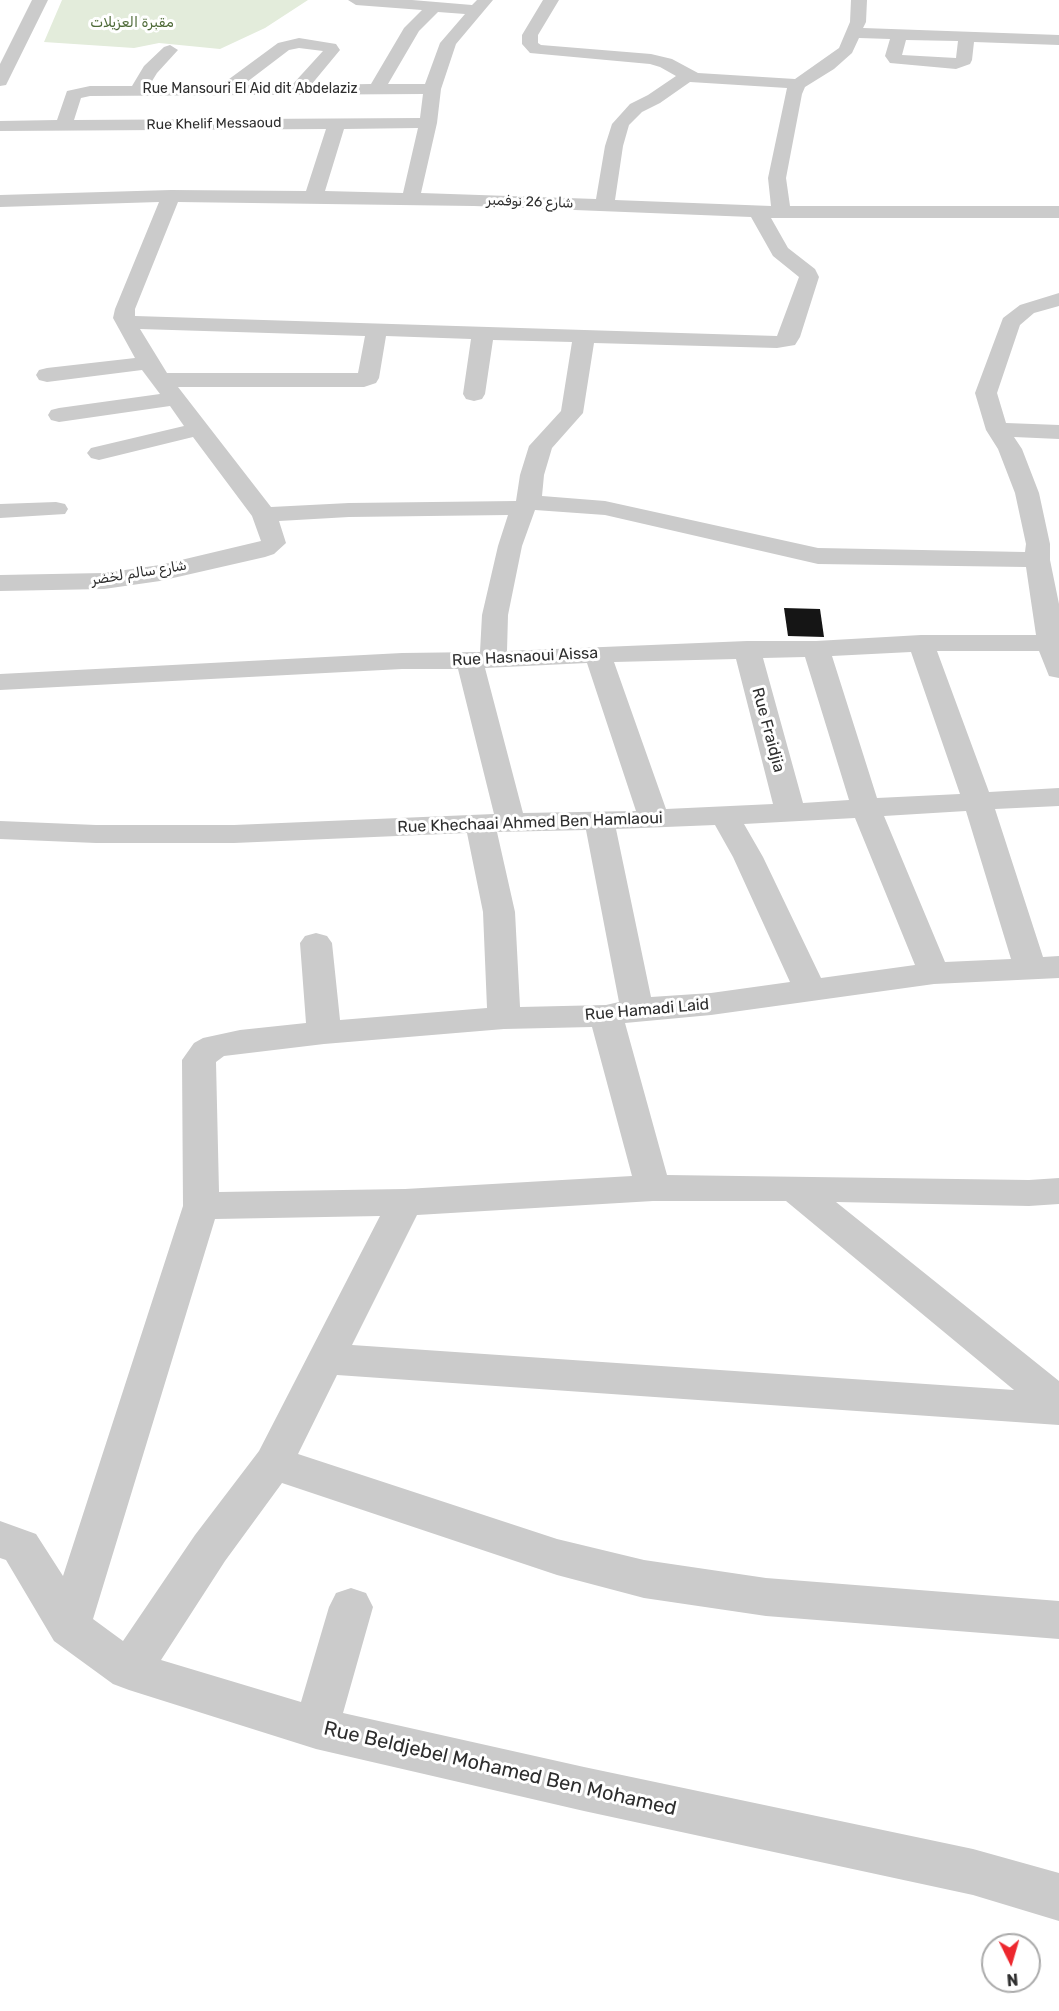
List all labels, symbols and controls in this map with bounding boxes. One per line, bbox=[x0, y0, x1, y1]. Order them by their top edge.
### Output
park label: مقبرة العزيلات bbox=[90, 15, 174, 31]
street label: Rue Mansouri El Aid dit Abdelaziz bbox=[142, 81, 358, 97]
street label: Rue Khelif Messaoud bbox=[146, 114, 282, 134]
street label: شارع 26 نوفمبر bbox=[486, 192, 574, 212]
street label: شارع سالم لخضر bbox=[90, 557, 188, 589]
street label: Rue Hasnaoui Aissa bbox=[451, 644, 599, 670]
street label: Rue Fraidjia bbox=[747, 685, 789, 775]
street label: Rue Khechaai Ahmed Ben Hamlaoui bbox=[397, 809, 663, 837]
street label: Rue Hamadi Laid bbox=[584, 995, 710, 1025]
street label: Rue Beldjebel Mohamed Ben Mohamed bbox=[321, 1717, 679, 1821]
north arrow bbox=[981, 1933, 1041, 1993]
text: N bbox=[1006, 1969, 1019, 1989]

